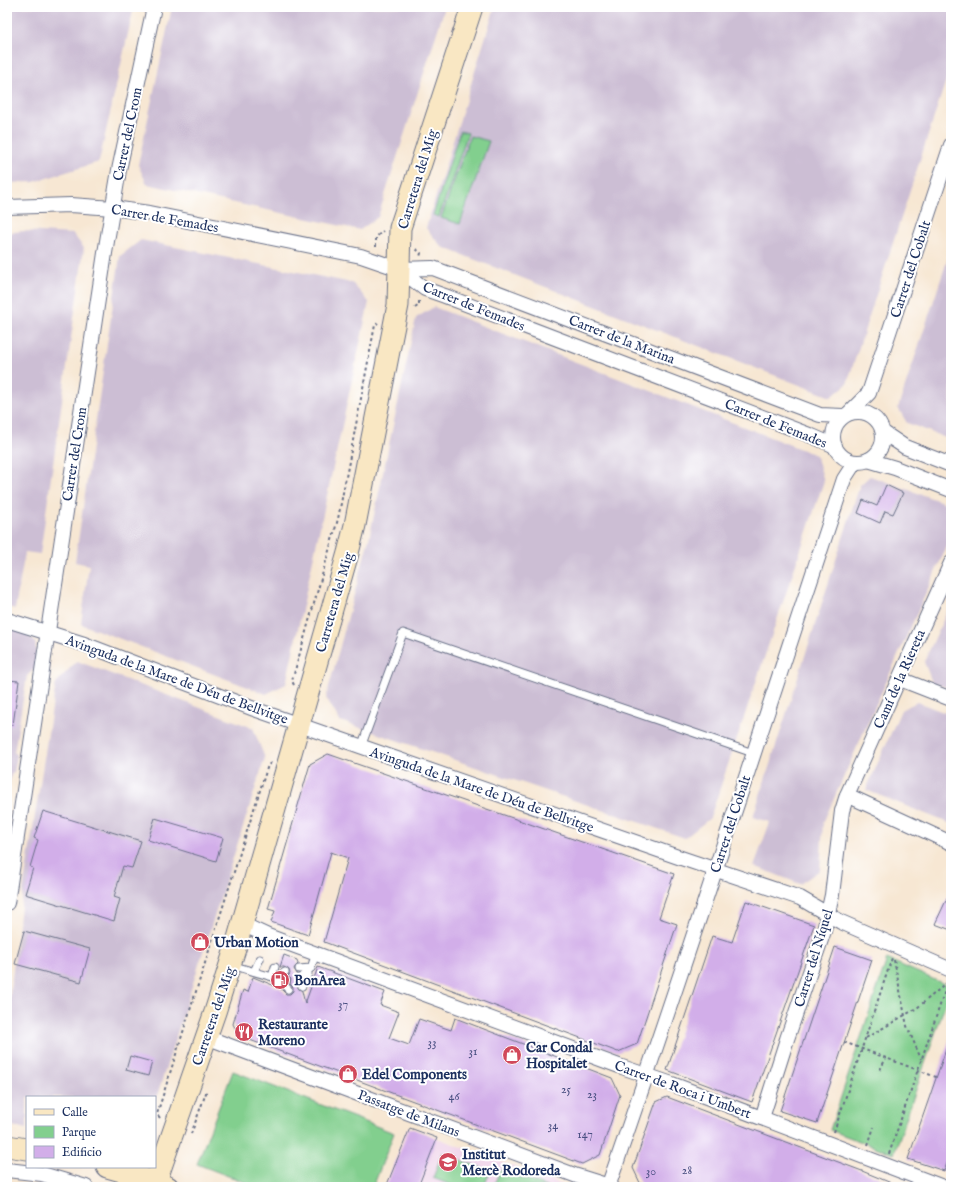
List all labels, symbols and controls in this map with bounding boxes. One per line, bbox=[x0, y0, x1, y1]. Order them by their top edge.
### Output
street label: Carrer del Crom bbox=[109, 86, 147, 183]
street label: Carretera del Mig bbox=[394, 127, 442, 231]
street label: Carrer de Femades bbox=[110, 201, 220, 237]
street label: Carrer del Cobalt bbox=[887, 218, 935, 320]
street label: Carrer de Femades bbox=[420, 278, 528, 336]
street label: Carrer de la Marina bbox=[566, 311, 678, 369]
street label: Carrer de Femades bbox=[722, 395, 830, 453]
street label: Carrer del Crom bbox=[59, 406, 91, 503]
street label: Carretera del Mig bbox=[312, 550, 358, 655]
street label: Camí de la Riereta bbox=[870, 626, 930, 732]
street label: Avinguda de la Mare de Déu de Bellvitge bbox=[62, 631, 291, 729]
street label: Avinguda de la Mare de Déu de Bellvitge bbox=[366, 743, 596, 837]
street label: Carrer del Cobalt bbox=[707, 773, 755, 875]
street label: Carrer del Níquel bbox=[790, 907, 837, 1010]
shop icon: Urban Motion bbox=[189, 931, 211, 953]
place label: Urban Motion bbox=[213, 934, 299, 952]
street label: Carretera del Mig bbox=[189, 964, 239, 1068]
fuel station icon: BonÀrea bbox=[269, 969, 291, 991]
place label: BonÀrea bbox=[294, 971, 346, 990]
house number: 37 bbox=[338, 997, 348, 1012]
place label: Restaurante Moreno bbox=[258, 1016, 328, 1050]
restaurant icon: Restaurante Moreno bbox=[233, 1021, 255, 1043]
house number: 33 bbox=[428, 1035, 436, 1050]
place label: Car Condal Hospitalet bbox=[526, 1039, 594, 1073]
house number: 31 bbox=[469, 1044, 477, 1059]
shop icon: Car Condal Hospitalet bbox=[501, 1044, 523, 1066]
street label: Carrer de Roca i Umbert bbox=[612, 1057, 754, 1123]
shop icon: Edel Components bbox=[337, 1063, 359, 1085]
place label: Edel Components bbox=[362, 1066, 467, 1084]
house number: 25 bbox=[561, 1082, 572, 1097]
street label: Passatge de Milans bbox=[355, 1086, 462, 1142]
house number: 23 bbox=[587, 1087, 597, 1102]
house number: 46 bbox=[449, 1089, 460, 1104]
legend bbox=[26, 1096, 156, 1168]
text: Calle bbox=[62, 1105, 88, 1120]
house number: 34 bbox=[548, 1118, 558, 1133]
text: Parque bbox=[62, 1125, 97, 1141]
house number: 147 bbox=[577, 1127, 593, 1142]
text: Edificio bbox=[62, 1145, 102, 1160]
place label: Institut Mercè Rodoreda bbox=[462, 1146, 561, 1180]
school or university icon: Institut Mercè Rodoreda bbox=[437, 1151, 459, 1173]
house number: 28 bbox=[682, 1163, 692, 1178]
house number: 30 bbox=[646, 1164, 656, 1179]

